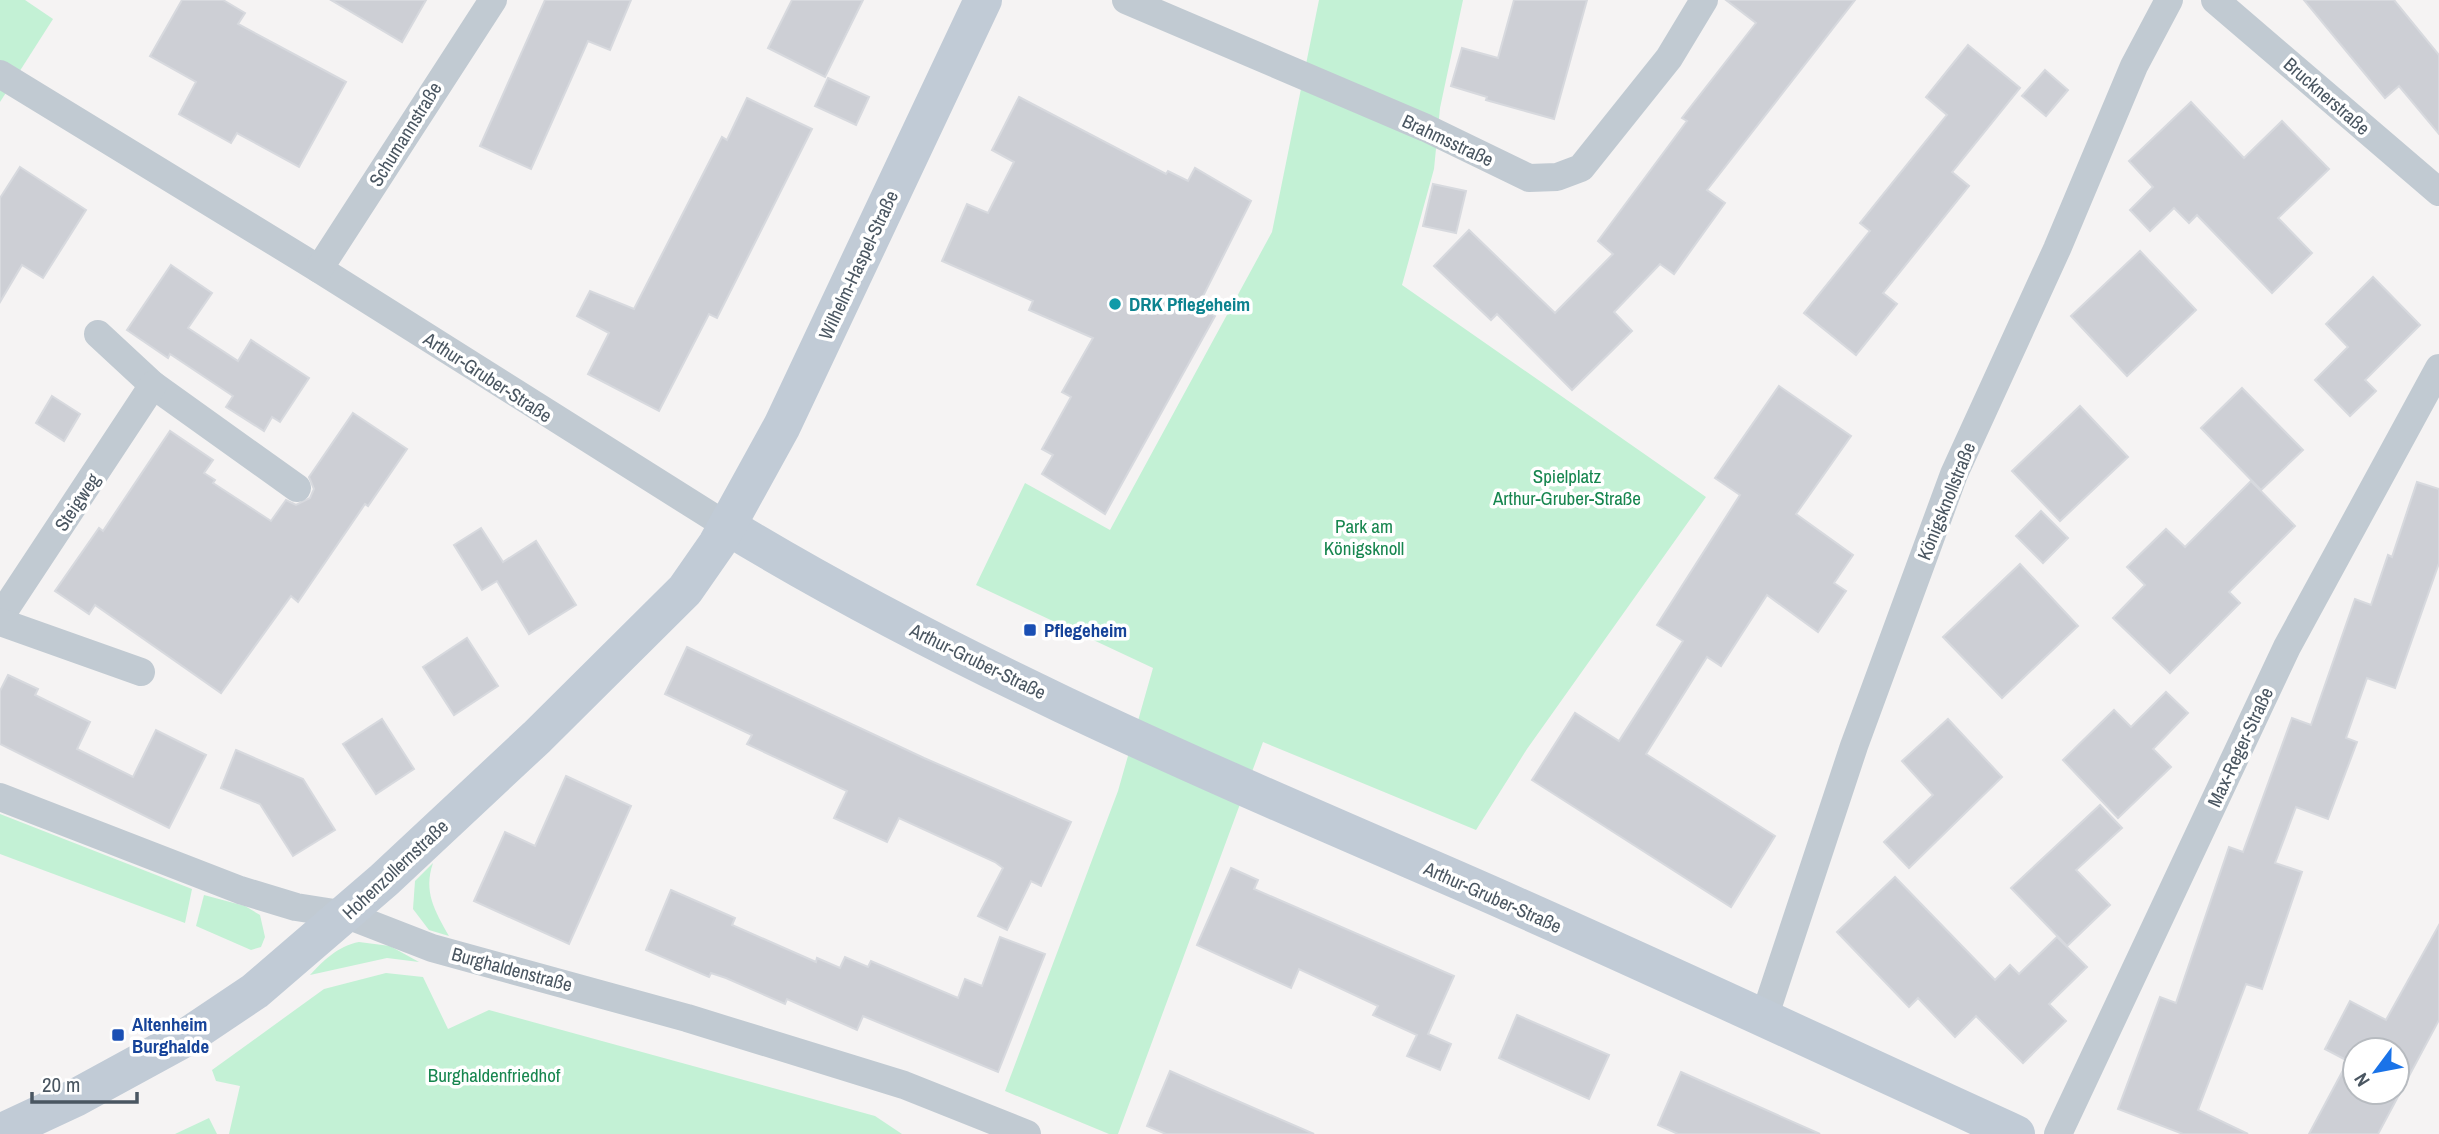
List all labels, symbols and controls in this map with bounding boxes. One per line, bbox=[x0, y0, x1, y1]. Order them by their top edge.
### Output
street label: Brucknerstraße bbox=[2278, 51, 2376, 141]
street label: Schumannstraße bbox=[363, 77, 447, 191]
street label: Brahmsstraße bbox=[1398, 108, 1498, 172]
street label: Wilhelm-Haspel-Straße bbox=[812, 186, 904, 344]
place label: DRK Pflegeheim bbox=[1129, 291, 1250, 317]
marker: DRK Pflegeheim bbox=[1107, 296, 1123, 312]
street label: Arthur-Gruber-Straße bbox=[418, 325, 557, 428]
street label: Königsknollstraße bbox=[1911, 438, 1981, 564]
park label: Spielplatz Arthur-Gruber-Straße bbox=[1492, 463, 1641, 511]
street label: Steigweg bbox=[48, 468, 106, 536]
park label: Park am Königsknoll bbox=[1324, 513, 1404, 561]
street label: Arthur-Gruber-Straße bbox=[905, 616, 1050, 705]
place label: Pflegeheim bbox=[1044, 617, 1127, 643]
marker: Pflegeheim bbox=[1022, 622, 1038, 638]
street label: Max-Reger-Straße bbox=[2201, 683, 2279, 811]
street label: Hohenzollernstraße bbox=[336, 813, 454, 925]
street label: Arthur-Gruber-Straße bbox=[1419, 855, 1566, 939]
street label: Burghaldenstraße bbox=[449, 940, 575, 998]
place label: Altenheim Burghalde bbox=[132, 1011, 209, 1059]
marker: Altenheim Burghalde bbox=[110, 1027, 126, 1043]
north arrow bbox=[2341, 1036, 2411, 1106]
scale bar bbox=[32, 1060, 136, 1104]
park label: Burghaldenfriedhof bbox=[428, 1062, 561, 1088]
text: N bbox=[2348, 1068, 2376, 1092]
text: 20 m bbox=[42, 1070, 80, 1099]

